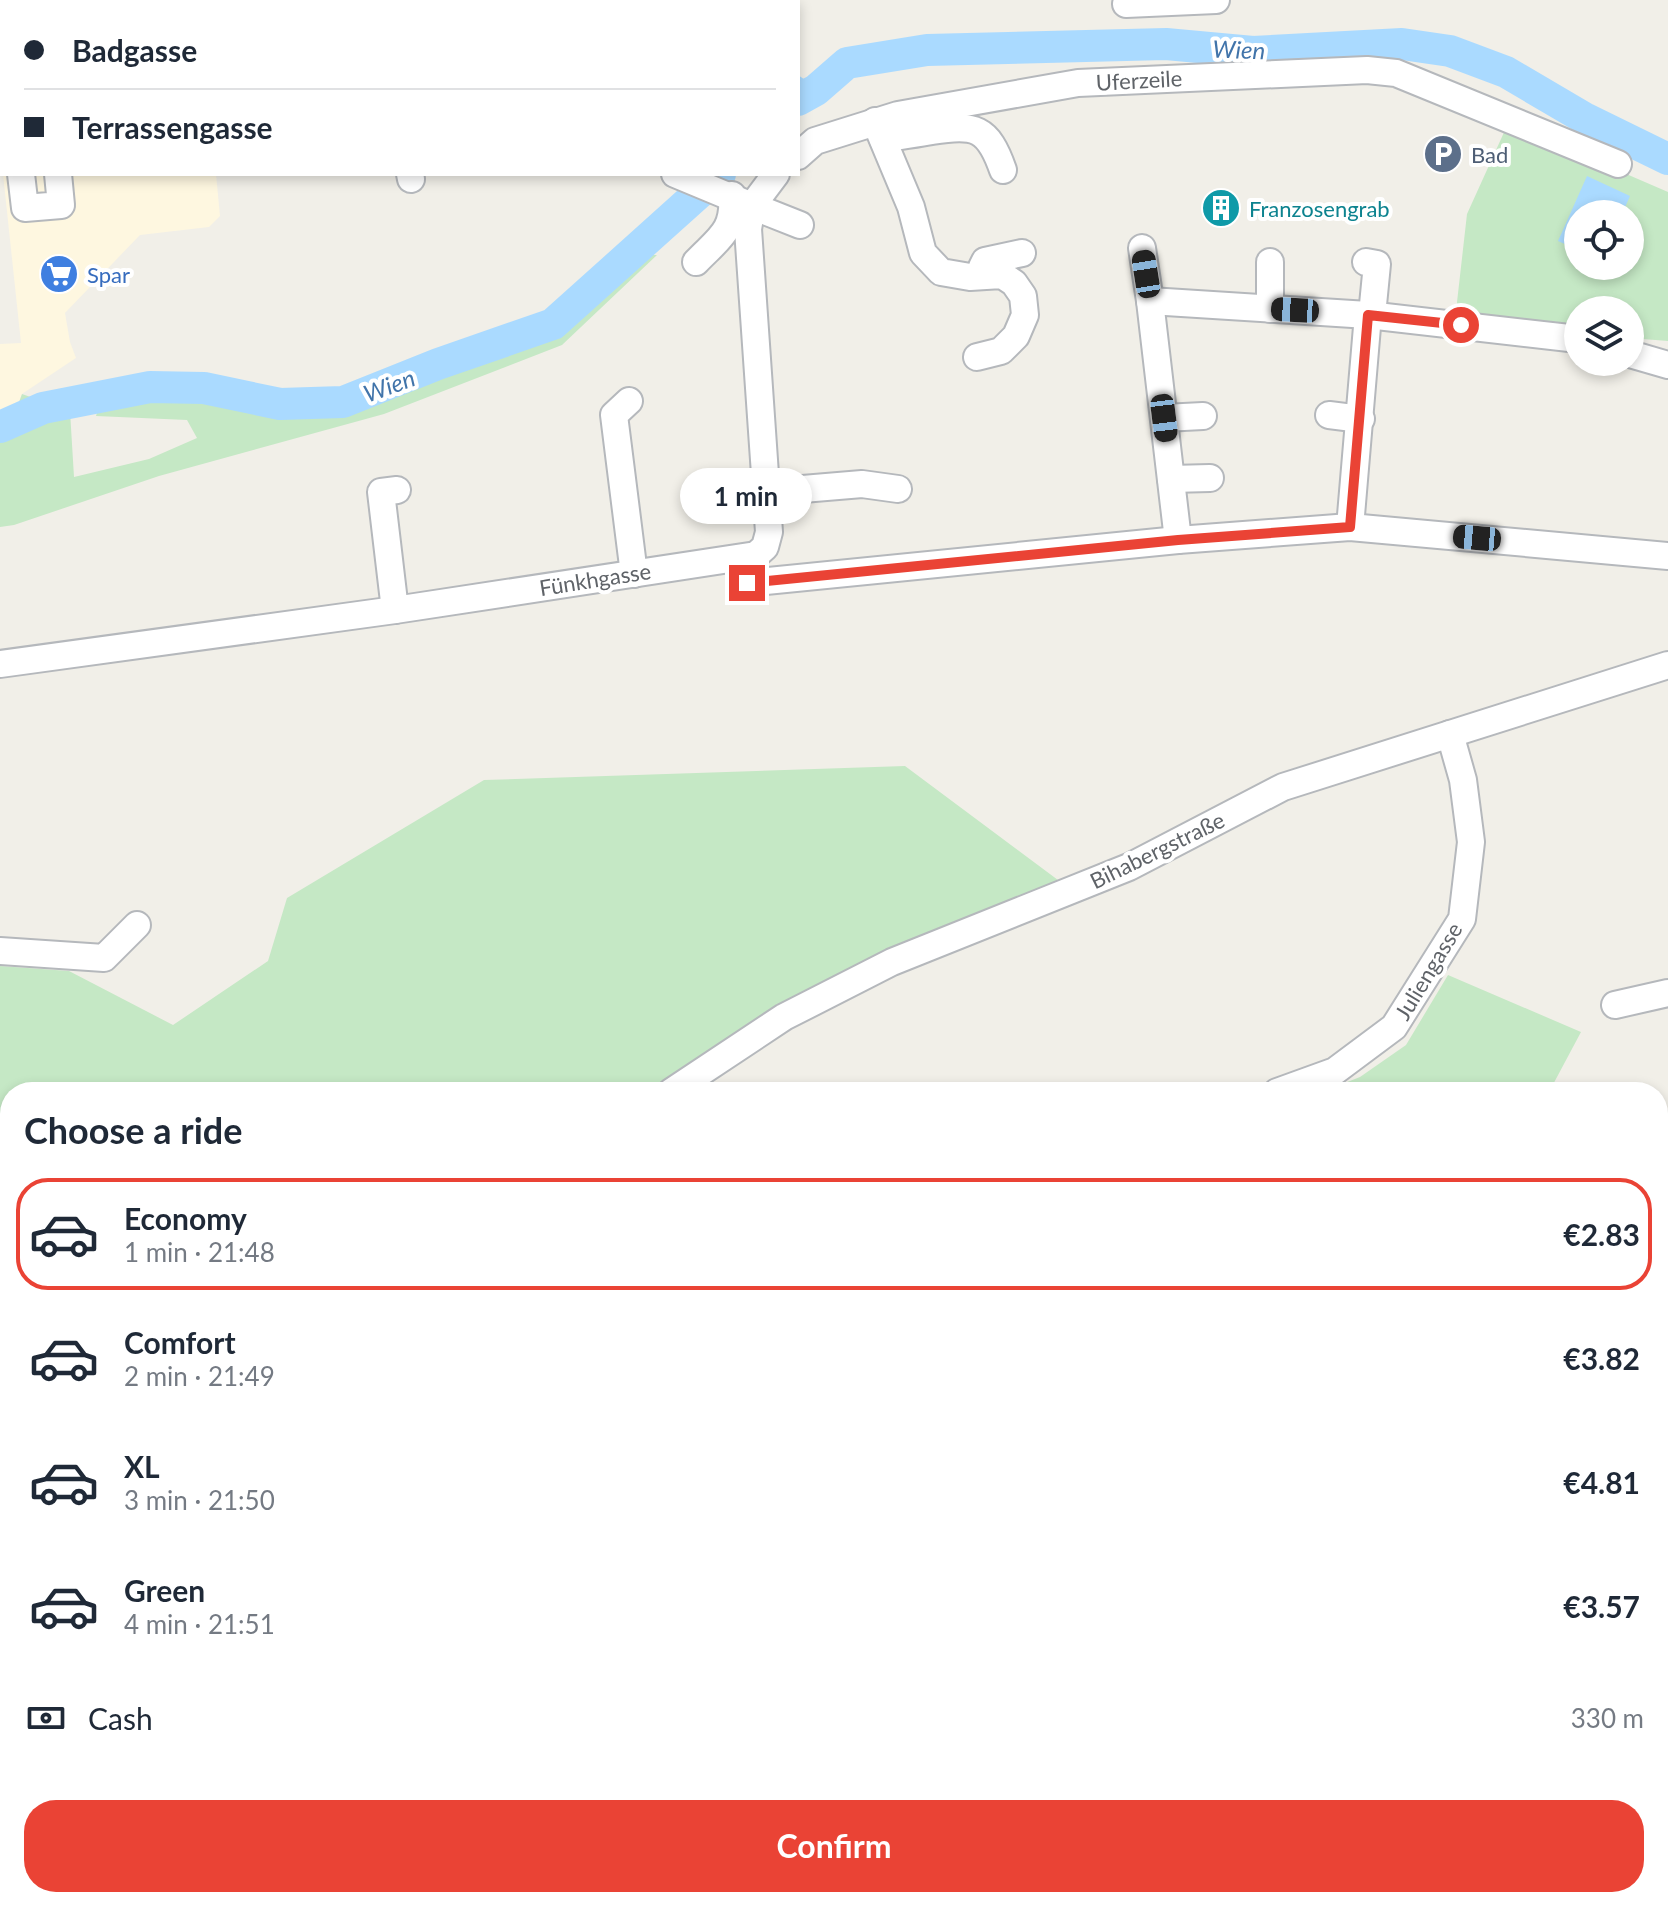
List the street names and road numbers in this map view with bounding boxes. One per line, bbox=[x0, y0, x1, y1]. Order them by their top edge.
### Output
street label: Uferzeile bbox=[1095, 64, 1183, 96]
street label: Fünkhgasse bbox=[537, 557, 653, 601]
street label: Bihabergstraße bbox=[1085, 806, 1229, 894]
street label: Juliengasse bbox=[1388, 917, 1468, 1025]

